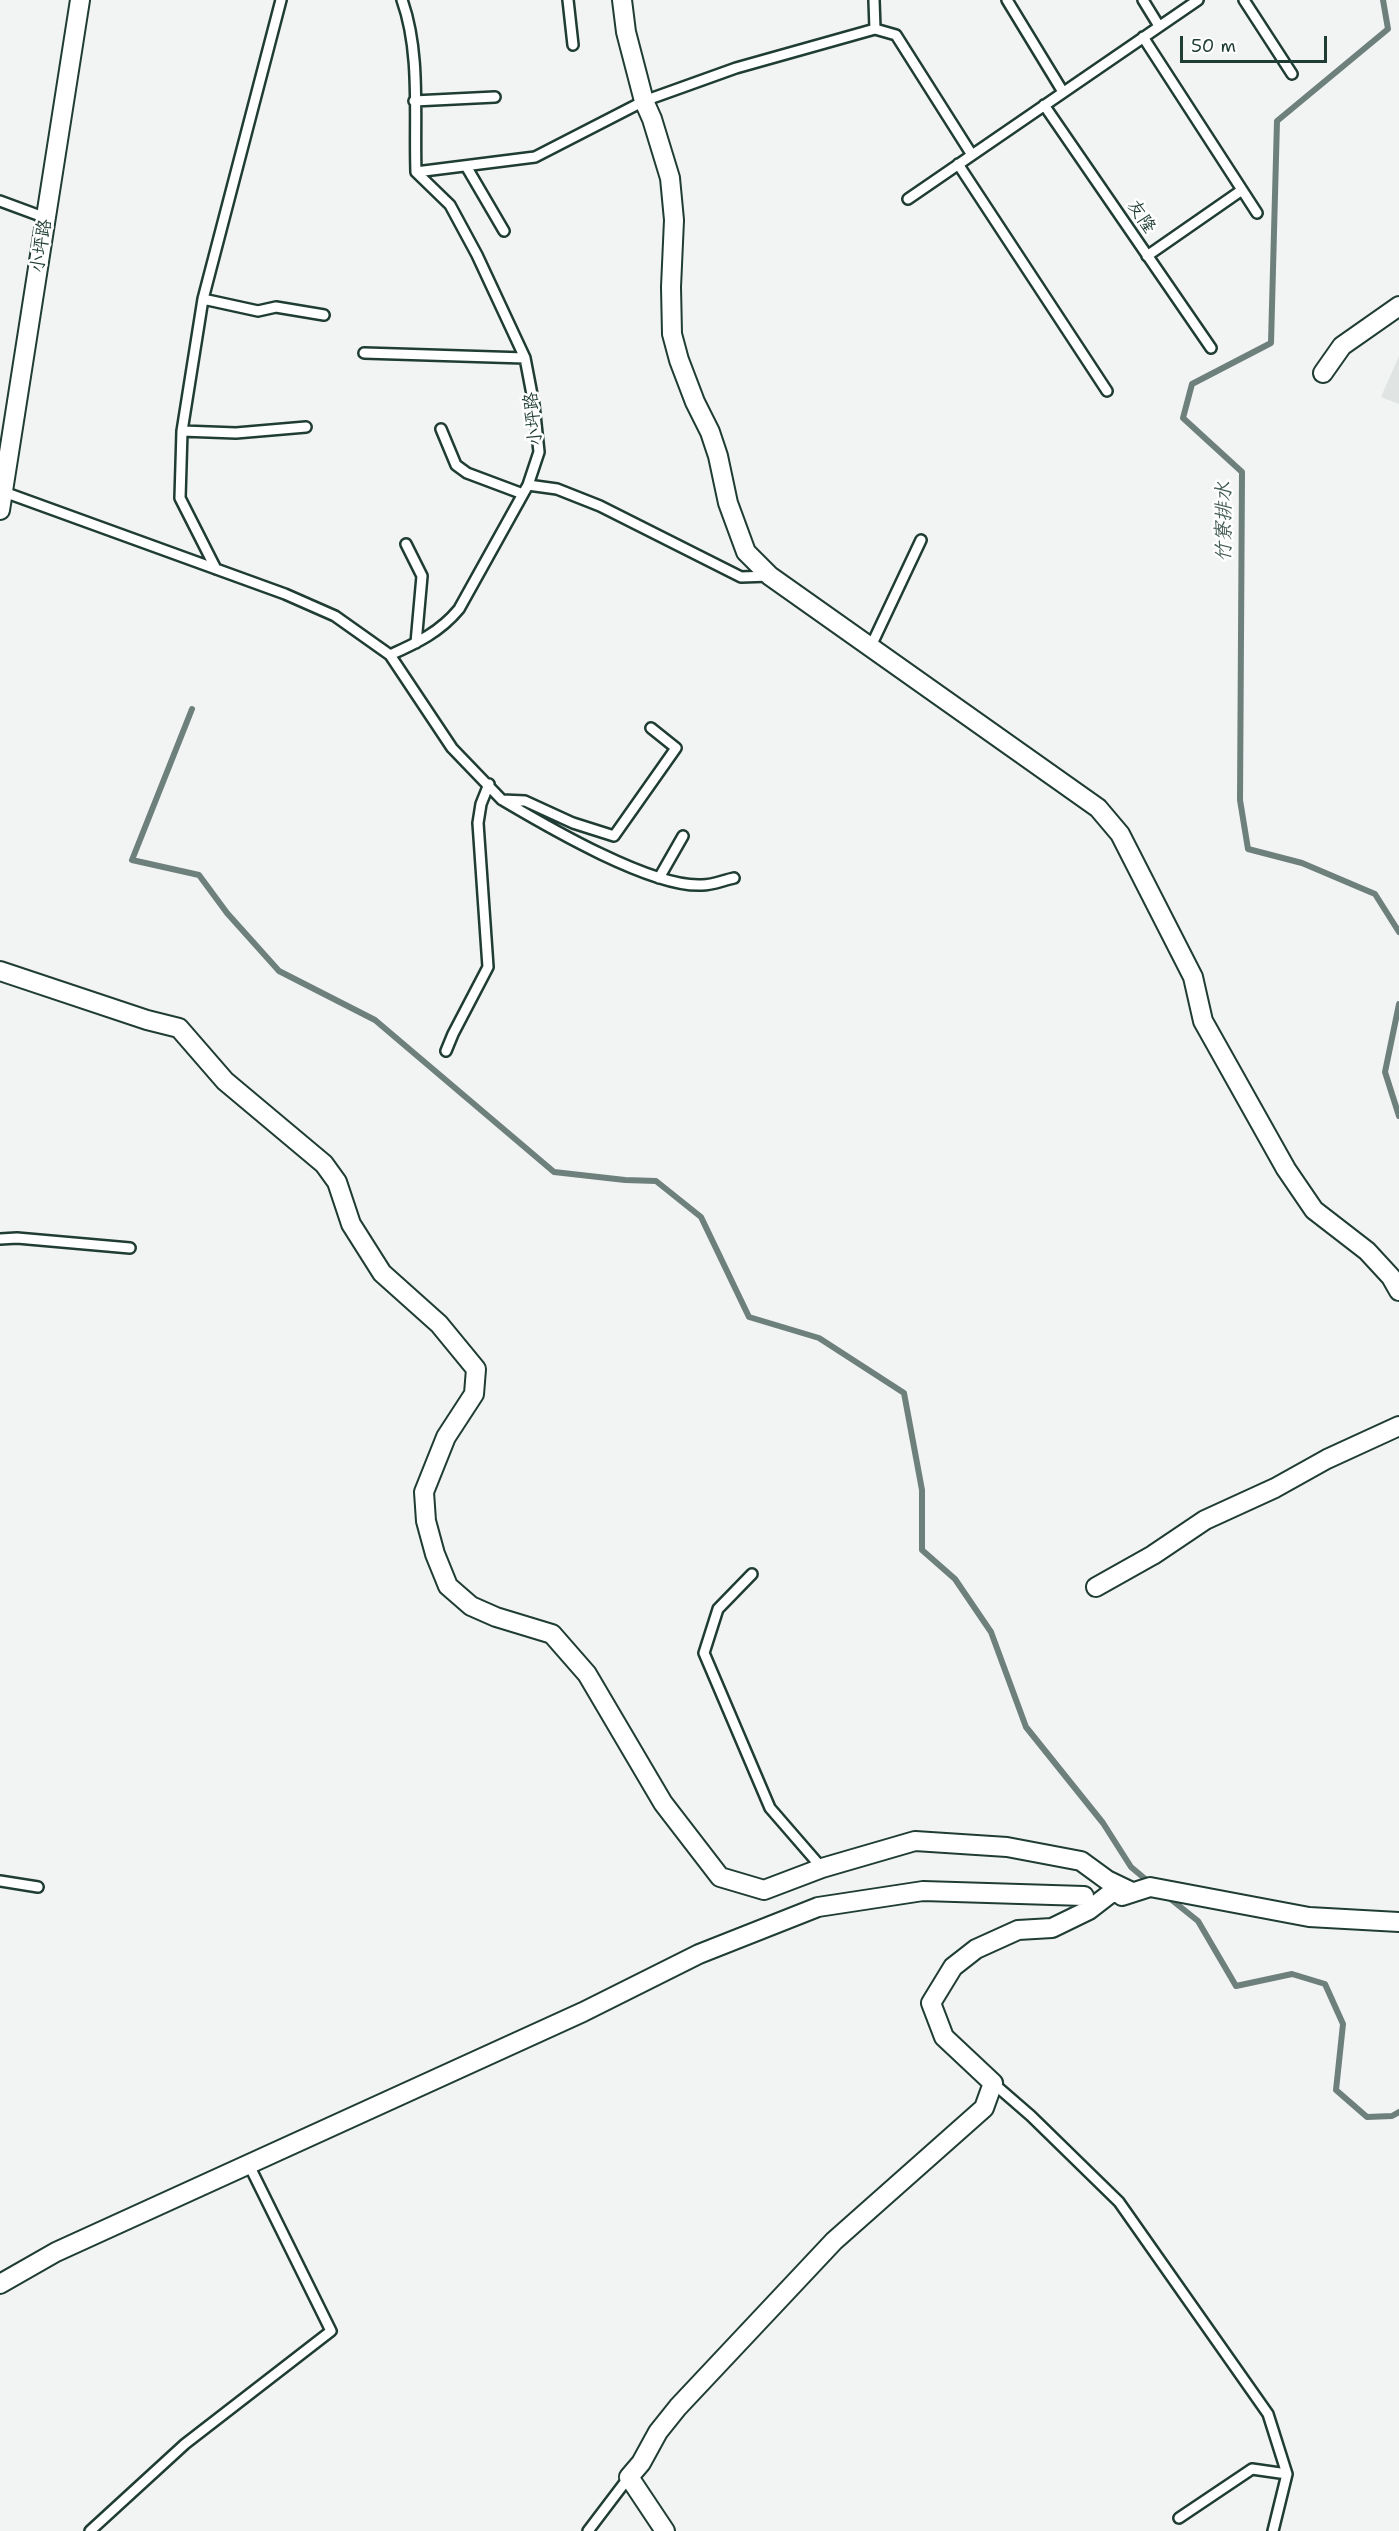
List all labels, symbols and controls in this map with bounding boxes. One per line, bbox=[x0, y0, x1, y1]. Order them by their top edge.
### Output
scale bar bbox=[1183, 24, 1330, 62]
text: 50 m bbox=[1191, 34, 1236, 58]
street label: 友隆 bbox=[1122, 196, 1160, 238]
street label: 小坪路 bbox=[27, 218, 57, 274]
street label: 小坪路 bbox=[520, 391, 548, 447]
water label: 竹寮排水 bbox=[1213, 482, 1237, 562]

